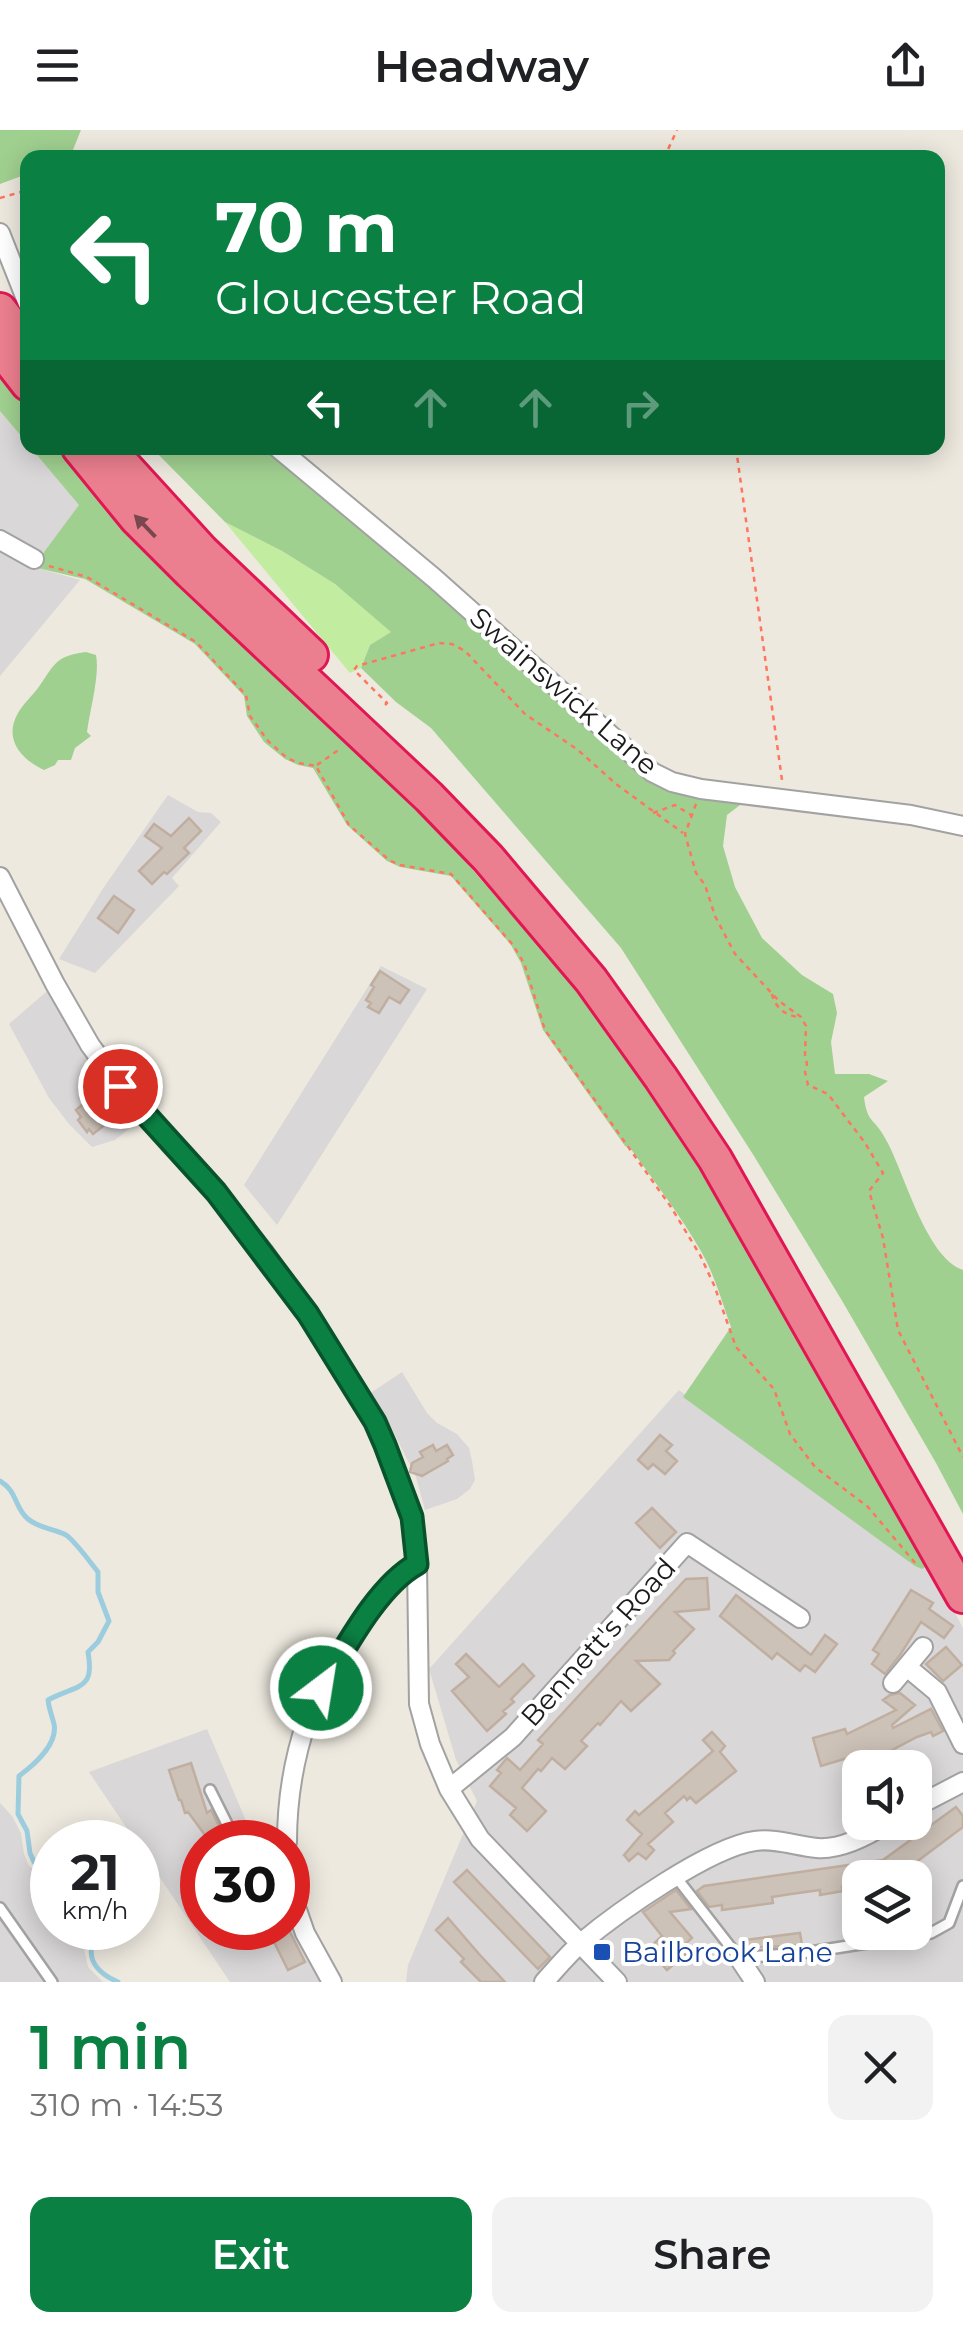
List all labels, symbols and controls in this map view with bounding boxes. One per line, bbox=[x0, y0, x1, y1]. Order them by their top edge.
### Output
icon: menu bbox=[30, 38, 85, 93]
text: Headway bbox=[374, 38, 589, 93]
icon: share bbox=[878, 38, 933, 93]
text: 70 m bbox=[215, 184, 398, 270]
icon: left bbox=[50, 190, 180, 320]
text: Gloucester Road bbox=[215, 270, 587, 325]
icon: left bbox=[298, 380, 353, 435]
icon: ahead bbox=[403, 380, 458, 435]
icon: ahead bbox=[508, 380, 563, 435]
icon: right bbox=[613, 380, 668, 435]
one-way arrow bbox=[134, 515, 157, 539]
street label: Swainswick Lane bbox=[463, 600, 665, 782]
pin bbox=[78, 1044, 163, 1129]
icon: arrive bbox=[93, 1059, 148, 1114]
street label: Bennett's Road bbox=[513, 1551, 683, 1733]
position arrow bbox=[269, 1636, 373, 1740]
map controls bbox=[842, 1750, 932, 1950]
button: sound bbox=[842, 1750, 932, 1840]
speed limit sign: 30 bbox=[180, 1820, 310, 1950]
text: 21 bbox=[70, 1842, 120, 1903]
button: layers bbox=[842, 1860, 932, 1950]
text: km/h bbox=[62, 1895, 128, 1925]
place label: Bailbrook Lane bbox=[622, 1935, 833, 1969]
marker: Bailbrook Lane bbox=[591, 1941, 613, 1963]
text: 1 min bbox=[30, 2011, 191, 2084]
button: close bbox=[828, 2015, 933, 2120]
text: 310 m · 14:53 bbox=[30, 2085, 224, 2124]
button: Exit bbox=[30, 2197, 472, 2312]
button: Share bbox=[492, 2197, 933, 2312]

